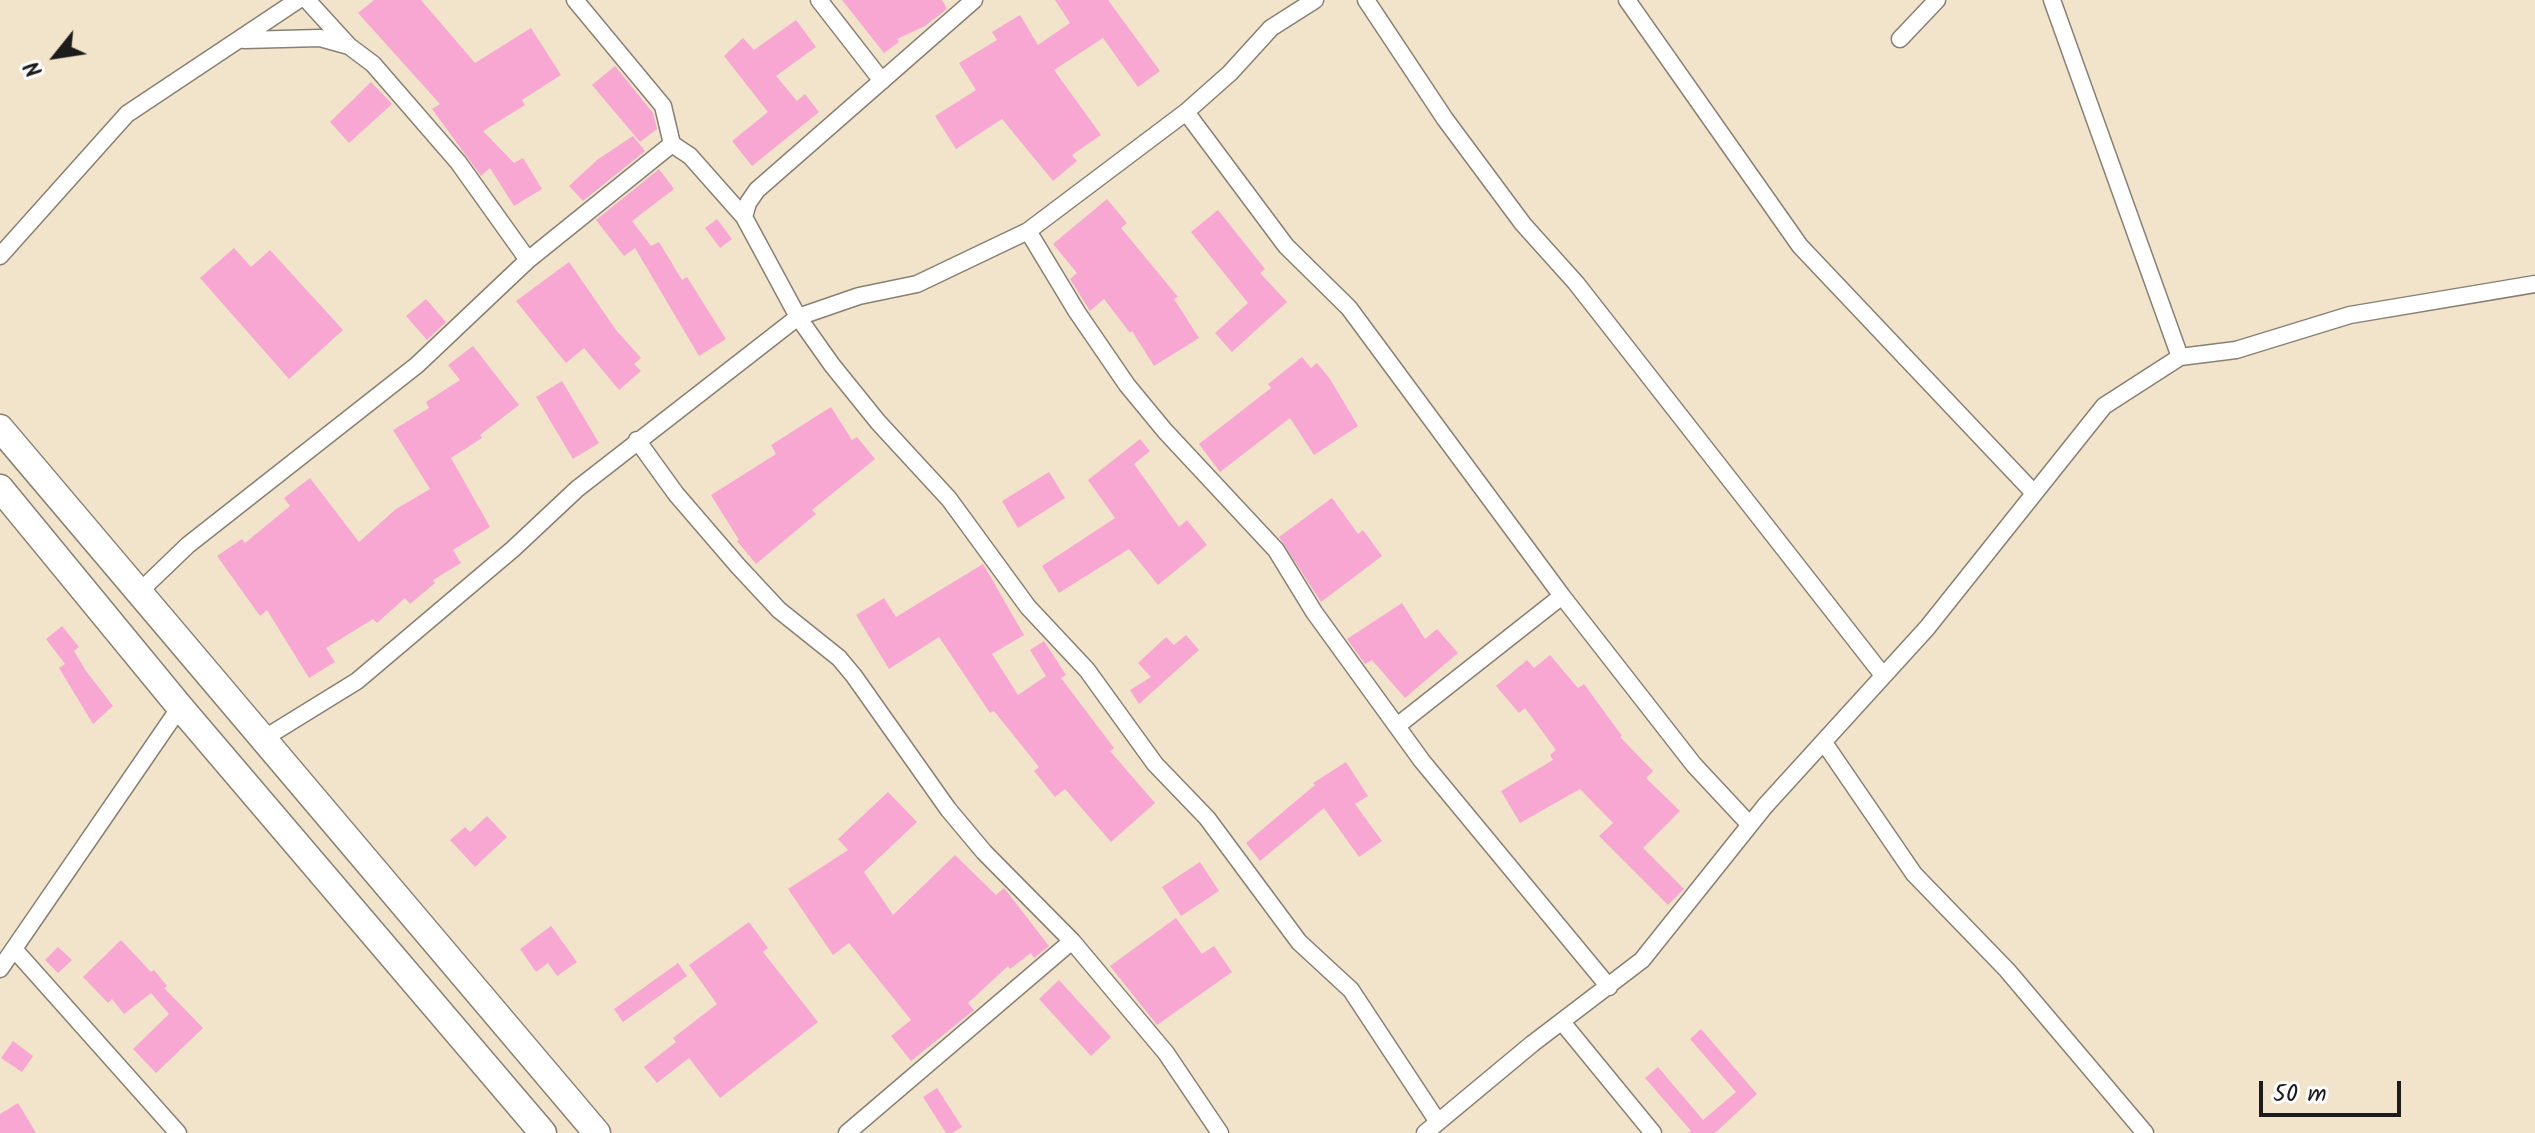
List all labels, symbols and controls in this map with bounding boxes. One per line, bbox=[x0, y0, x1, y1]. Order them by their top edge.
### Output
north arrow bbox=[16, 16, 96, 96]
text: N bbox=[16, 53, 53, 83]
scale bar bbox=[2263, 1065, 2405, 1115]
text: 50 m bbox=[2273, 1075, 2327, 1114]

